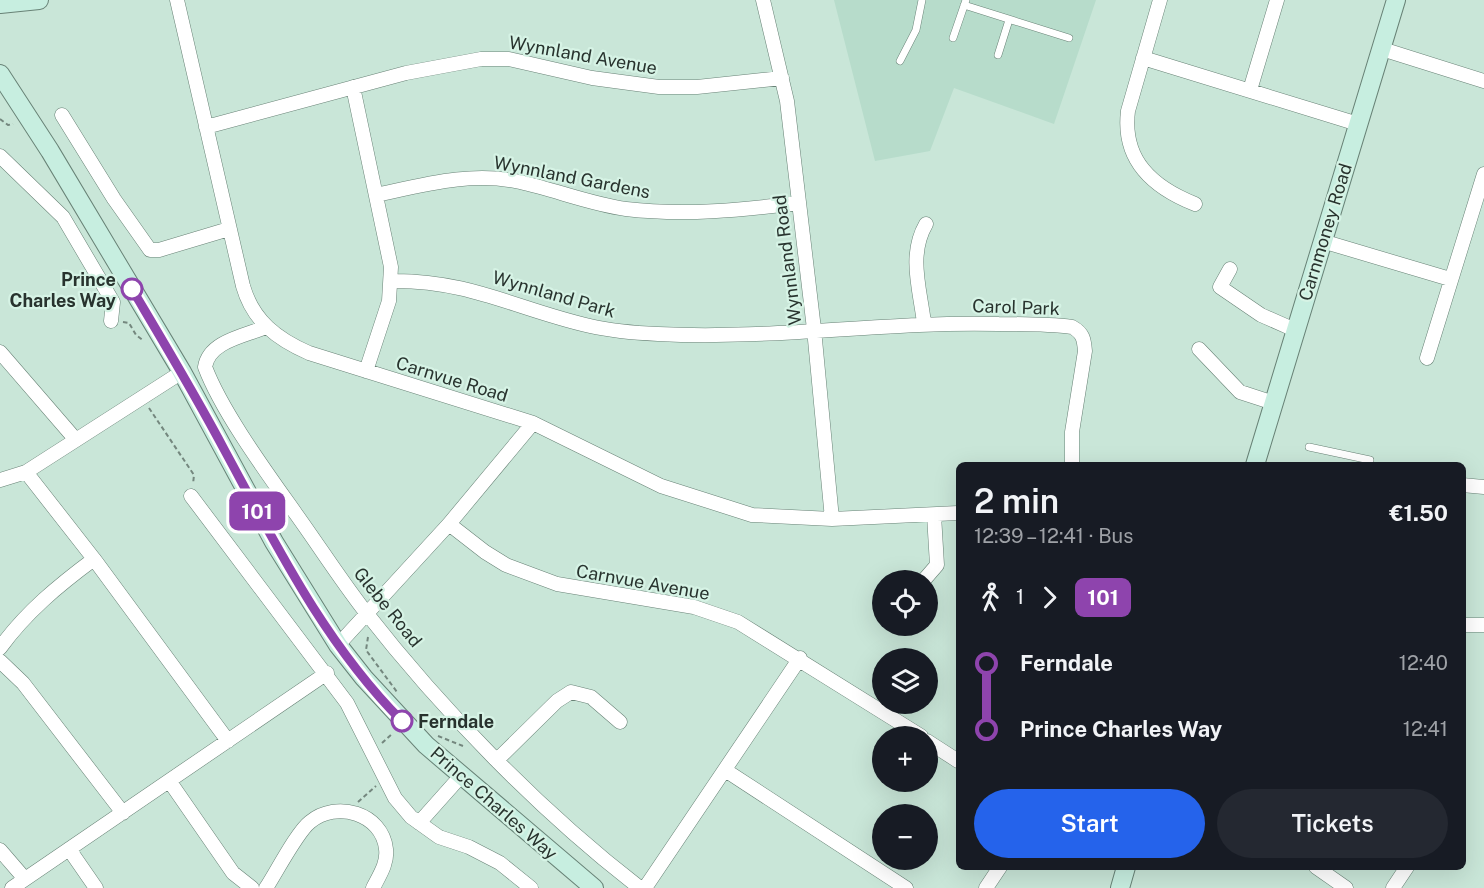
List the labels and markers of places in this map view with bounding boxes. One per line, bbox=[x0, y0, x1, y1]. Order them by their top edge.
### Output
place label: Prince Charles Way bbox=[10, 269, 116, 311]
marker: Prince Charles Way bbox=[121, 278, 143, 300]
marker: Ferndale bbox=[391, 710, 413, 732]
place label: Ferndale bbox=[418, 711, 494, 732]

